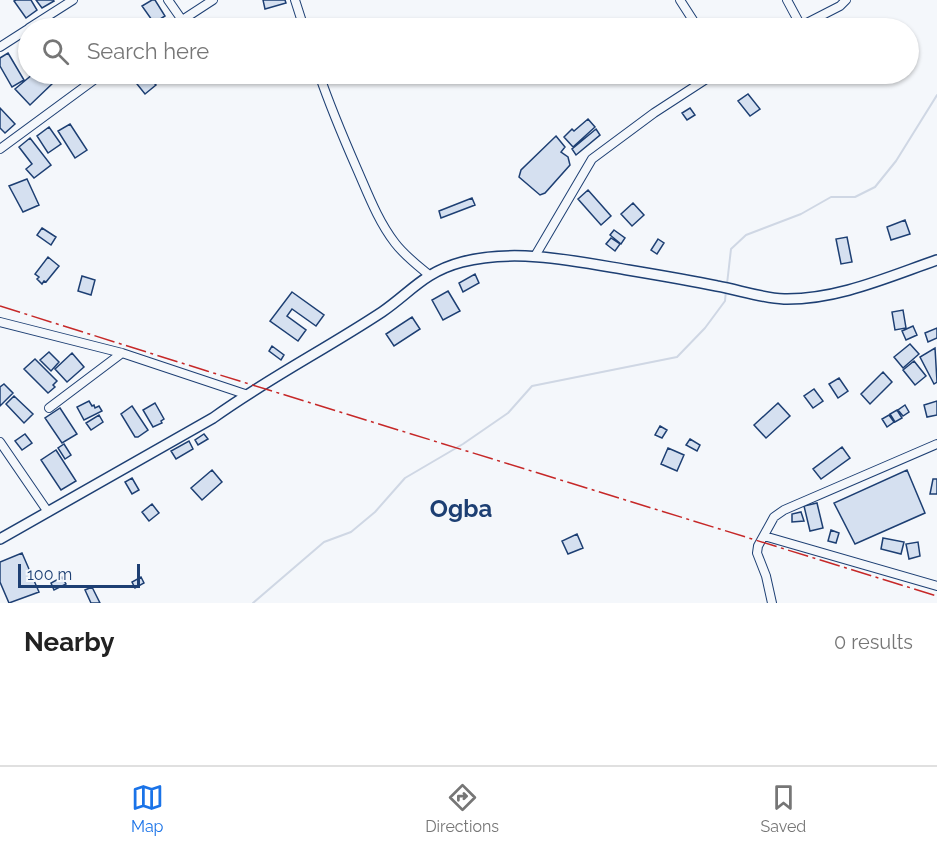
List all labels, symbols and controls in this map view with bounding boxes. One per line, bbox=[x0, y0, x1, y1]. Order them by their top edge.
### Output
search box bbox=[18, 18, 919, 84]
icon: search bbox=[39, 35, 72, 68]
text: Search here bbox=[87, 38, 209, 64]
district label: Ogba bbox=[430, 494, 492, 523]
scale bar bbox=[18, 561, 140, 588]
text: 100 m bbox=[27, 565, 72, 584]
text: Nearby bbox=[24, 627, 114, 657]
text: 0 results bbox=[834, 630, 913, 654]
tab: Map bbox=[131, 781, 164, 836]
tab: Directions bbox=[425, 781, 499, 836]
tab: Saved bbox=[760, 781, 806, 836]

